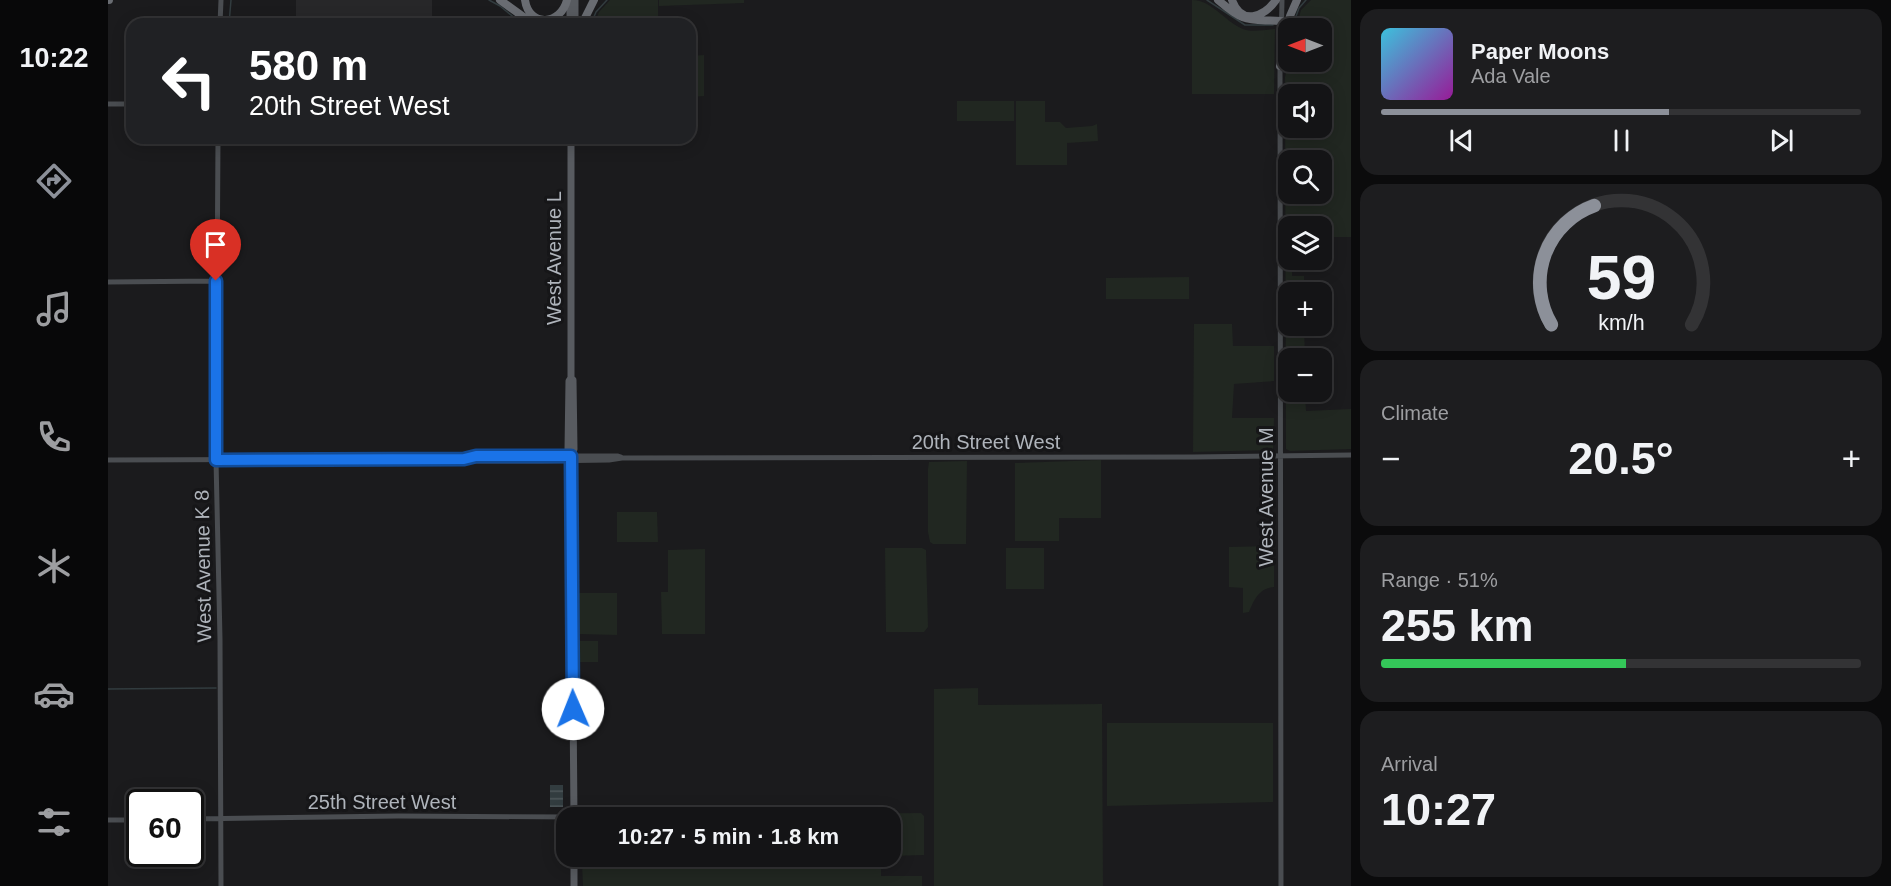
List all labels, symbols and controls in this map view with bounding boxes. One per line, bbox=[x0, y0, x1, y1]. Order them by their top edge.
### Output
north arrow bbox=[1278, 18, 1332, 72]
map controls bbox=[1278, 18, 1332, 402]
text: Paper Moons bbox=[1471, 39, 1609, 64]
icon: left bbox=[150, 42, 228, 120]
text: 580 m bbox=[249, 42, 368, 89]
text: 10:22 bbox=[19, 43, 89, 73]
text: Ada Vale bbox=[1471, 65, 1551, 87]
button: sound bbox=[1278, 84, 1332, 138]
text: 20th Street West bbox=[249, 91, 450, 121]
icon: previous bbox=[1445, 124, 1478, 157]
icon: pause bbox=[1605, 124, 1638, 157]
icon: next bbox=[1765, 124, 1798, 157]
button: search bbox=[1278, 150, 1332, 204]
icon: directions bbox=[33, 160, 75, 202]
street label: West Avenue L bbox=[543, 191, 565, 325]
button: layers bbox=[1278, 216, 1332, 270]
pin bbox=[190, 219, 241, 281]
icon: arrive bbox=[199, 228, 232, 261]
text: 59 bbox=[1586, 243, 1656, 312]
button: + bbox=[1278, 282, 1332, 336]
icon: music bbox=[33, 288, 75, 330]
text: km/h bbox=[1598, 311, 1644, 335]
button: − bbox=[1278, 348, 1332, 402]
text: Climate bbox=[1381, 402, 1449, 424]
icon: phone bbox=[33, 416, 75, 458]
street label: West Avenue M bbox=[1255, 427, 1277, 567]
street label: 20th Street West bbox=[912, 431, 1061, 453]
text: 20.5° bbox=[1568, 433, 1674, 484]
text: − bbox=[1381, 440, 1400, 477]
text: + bbox=[1842, 440, 1861, 477]
street label: West Avenue K 8 bbox=[191, 489, 215, 643]
icon: climate bbox=[33, 545, 75, 587]
text: Range · 51% bbox=[1381, 569, 1498, 591]
text: 255 km bbox=[1381, 600, 1534, 651]
icon: car bbox=[33, 673, 75, 715]
position arrow bbox=[541, 677, 605, 741]
text: Arrival bbox=[1381, 753, 1438, 775]
text: 10:27 bbox=[1381, 784, 1496, 835]
speed limit sign: 60 bbox=[126, 789, 204, 867]
street label: 25th Street West bbox=[308, 791, 457, 813]
icon: filters bbox=[33, 801, 75, 843]
text: 10:27 · 5 min · 1.8 km bbox=[618, 824, 839, 849]

